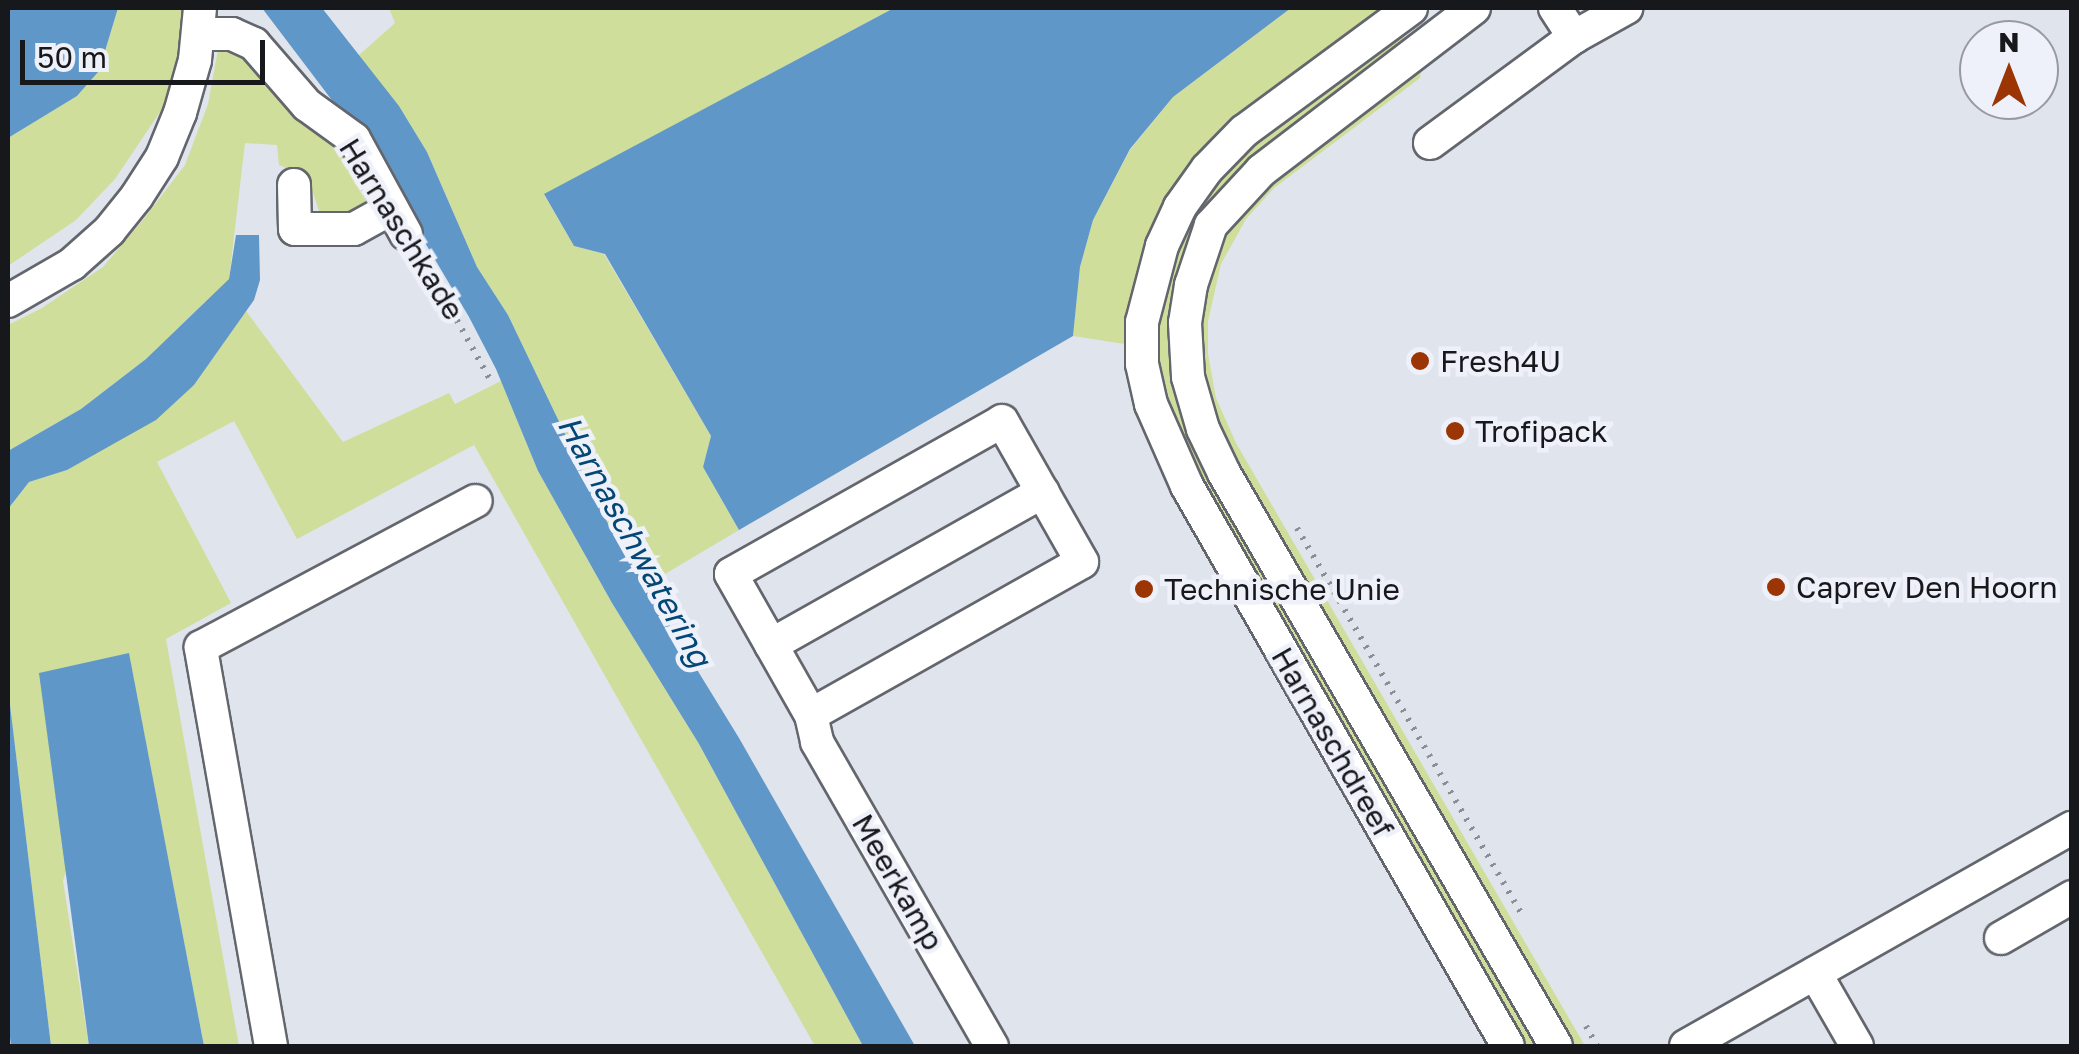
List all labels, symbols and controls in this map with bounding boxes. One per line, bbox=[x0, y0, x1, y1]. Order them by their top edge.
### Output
scale bar bbox=[25, 20, 270, 82]
north arrow bbox=[1959, 20, 2059, 120]
text: N bbox=[1998, 25, 2020, 58]
text: 50 m bbox=[37, 39, 107, 75]
street label: Harnaschkade bbox=[332, 132, 472, 326]
place label: Fresh4U bbox=[1440, 343, 1561, 379]
marker: Fresh4U bbox=[1409, 350, 1431, 372]
water label: Harnaschwatering bbox=[550, 409, 720, 673]
place label: Trofipack bbox=[1475, 413, 1608, 449]
marker: Trofipack bbox=[1444, 420, 1466, 442]
place label: Caprev Den Hoorn bbox=[1796, 569, 2058, 605]
place label: Technische Unie bbox=[1164, 571, 1400, 607]
marker: Caprev Den Hoorn bbox=[1765, 576, 1787, 598]
marker: Technische Unie bbox=[1133, 578, 1155, 600]
street label: Harnaschdreef bbox=[1264, 641, 1402, 843]
street label: Meerkamp bbox=[845, 808, 951, 956]

